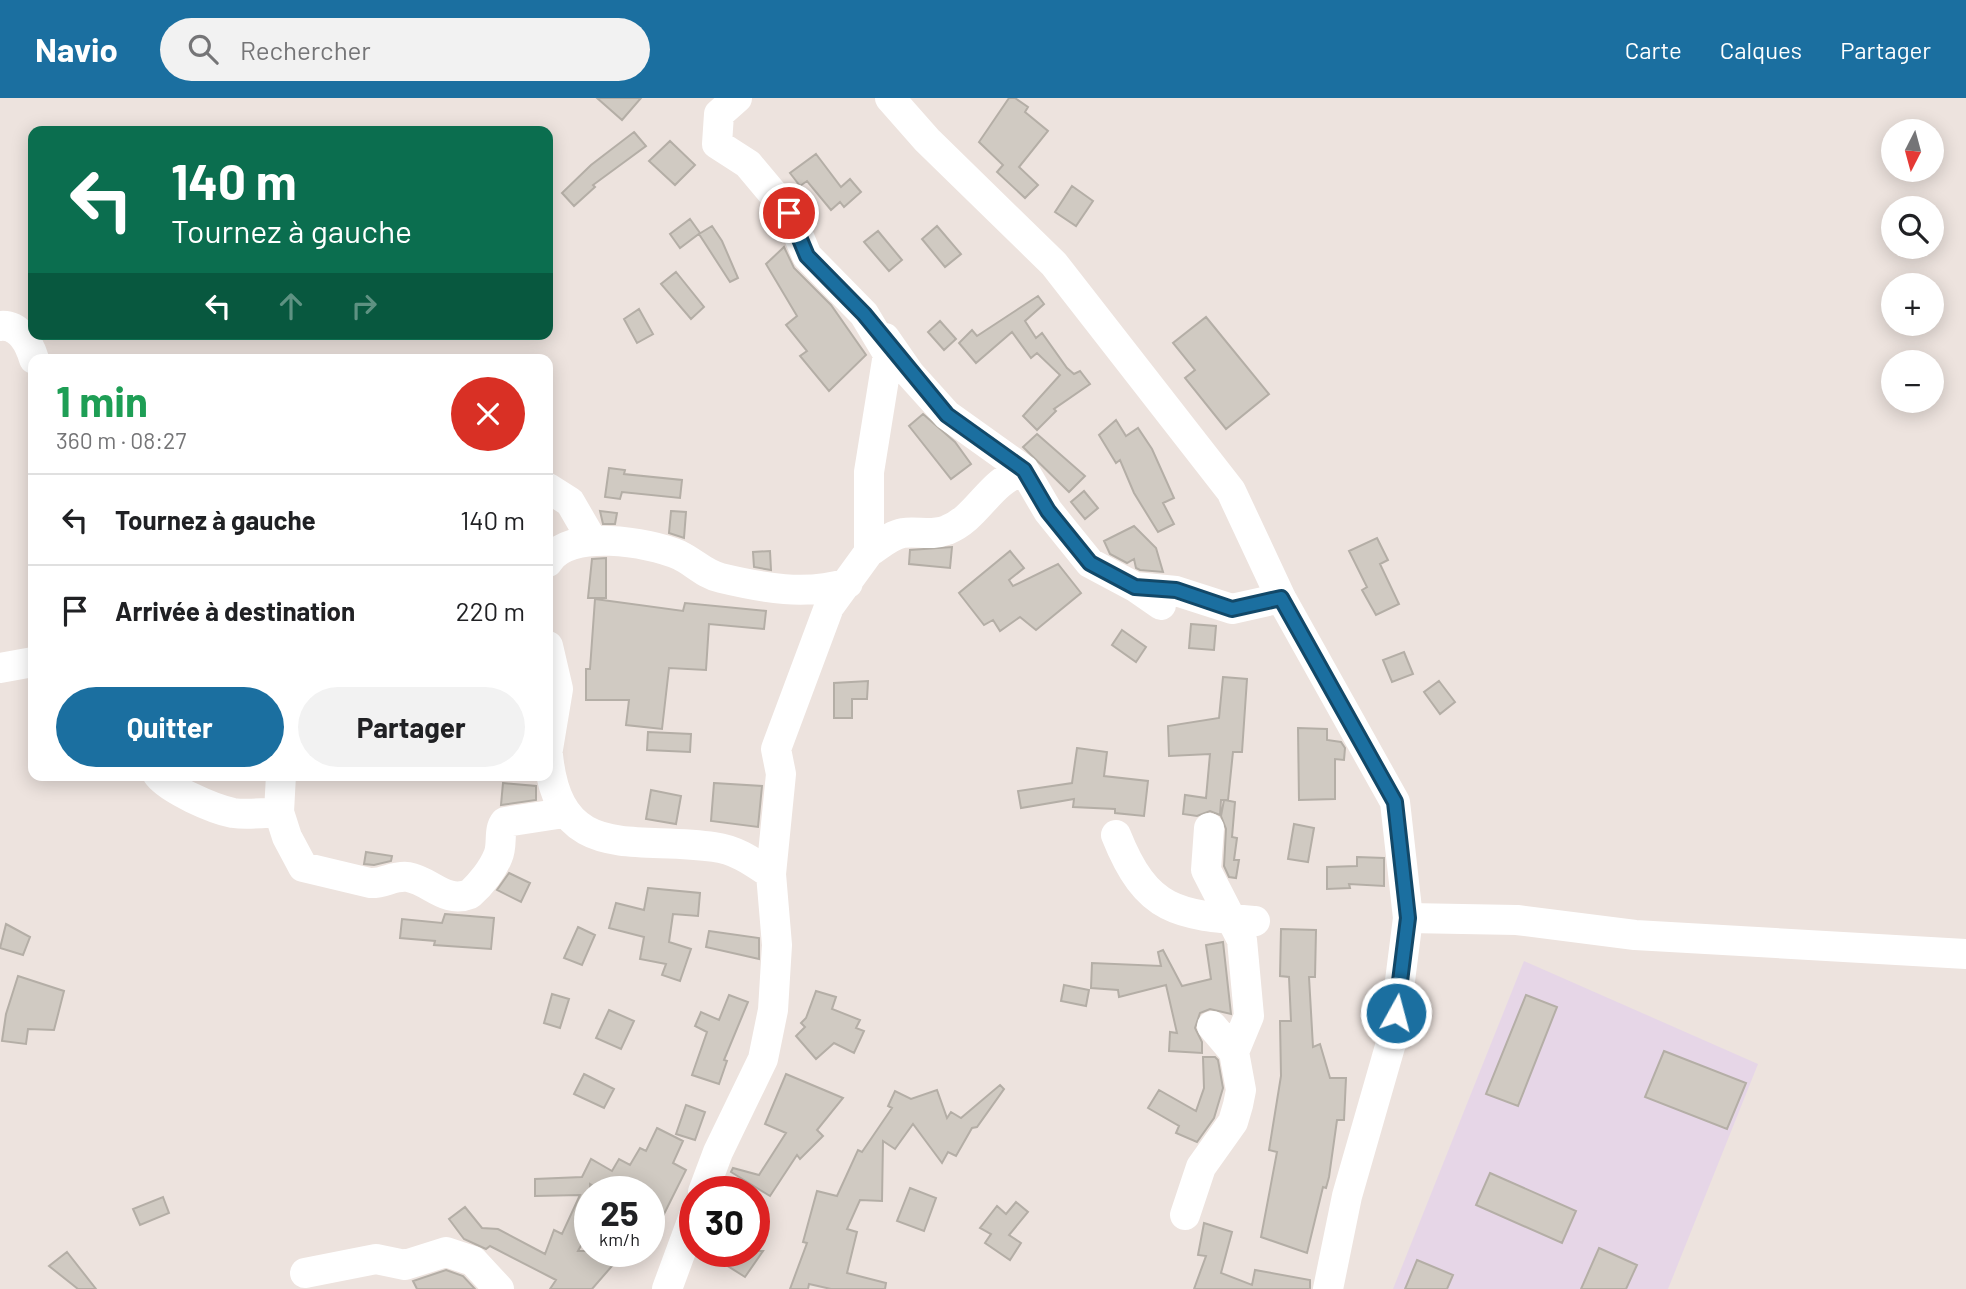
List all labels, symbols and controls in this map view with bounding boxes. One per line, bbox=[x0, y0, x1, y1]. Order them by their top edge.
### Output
search box bbox=[160, 18, 650, 81]
text: Navio bbox=[35, 29, 118, 69]
icon: search bbox=[184, 30, 222, 68]
text: Rechercher bbox=[240, 34, 371, 65]
text: Carte bbox=[1625, 35, 1682, 64]
text: Calques bbox=[1720, 35, 1802, 64]
text: Partager bbox=[1840, 35, 1931, 64]
north arrow bbox=[1881, 119, 1944, 182]
map controls bbox=[1881, 119, 1944, 413]
text: 140 m bbox=[171, 151, 297, 210]
icon: left bbox=[56, 154, 147, 245]
pin bbox=[759, 183, 819, 243]
icon: arrive bbox=[770, 194, 808, 232]
button: search bbox=[1881, 196, 1944, 259]
text: Tournez à gauche bbox=[171, 211, 412, 249]
button: + bbox=[1881, 273, 1944, 336]
icon: left bbox=[199, 287, 237, 325]
icon: ahead bbox=[272, 287, 310, 325]
icon: right bbox=[345, 287, 383, 325]
button: − bbox=[1881, 350, 1944, 413]
text: 1 min bbox=[56, 375, 148, 425]
button: close bbox=[451, 377, 525, 451]
text: 360 m · 08:27 bbox=[56, 426, 186, 454]
icon: left bbox=[56, 501, 94, 539]
text: Tournez à gauche bbox=[115, 504, 316, 535]
text: 140 m bbox=[460, 504, 525, 535]
icon: arrive bbox=[56, 592, 94, 630]
text: Arrivée à destination bbox=[115, 595, 355, 626]
text: 220 m bbox=[456, 595, 525, 626]
button: Quitter bbox=[56, 687, 284, 767]
button: Partager bbox=[298, 687, 525, 767]
position arrow bbox=[1359, 976, 1433, 1050]
speed limit sign: 30 bbox=[679, 1176, 770, 1267]
text: 25 bbox=[600, 1191, 639, 1233]
text: km/h bbox=[599, 1228, 640, 1250]

